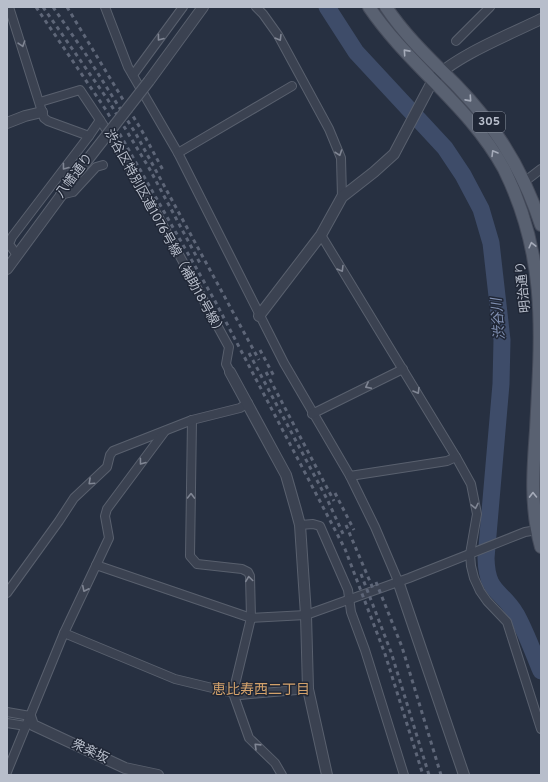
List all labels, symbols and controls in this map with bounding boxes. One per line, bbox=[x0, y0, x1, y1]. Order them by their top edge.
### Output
one-way arrow bbox=[158, 34, 165, 41]
one-way arrow bbox=[275, 34, 282, 41]
one-way arrow bbox=[17, 40, 26, 47]
one-way arrow bbox=[404, 49, 411, 56]
one-way arrow bbox=[464, 94, 471, 102]
road number: 305 bbox=[473, 112, 505, 132]
street label: 渋谷区特別区道1076号線（補助18号線） bbox=[100, 126, 229, 339]
street label: 八幡通り bbox=[53, 150, 97, 202]
one-way arrow bbox=[334, 150, 343, 157]
one-way arrow bbox=[492, 150, 499, 157]
one-way arrow bbox=[63, 163, 70, 170]
one-way arrow bbox=[529, 242, 537, 248]
street label: 明治通り bbox=[512, 260, 535, 314]
one-way arrow bbox=[337, 265, 344, 272]
water label: 渋谷川 bbox=[489, 295, 509, 341]
one-way arrow bbox=[365, 382, 372, 389]
one-way arrow bbox=[412, 387, 419, 394]
one-way arrow bbox=[139, 458, 146, 465]
one-way arrow bbox=[88, 477, 96, 485]
one-way arrow bbox=[529, 492, 538, 498]
one-way arrow bbox=[187, 493, 196, 499]
one-way arrow bbox=[471, 503, 479, 509]
one-way arrow bbox=[245, 576, 254, 583]
one-way arrow bbox=[82, 584, 90, 592]
district label: 恵比寿西二丁目 bbox=[212, 682, 310, 699]
street label: 衆楽坂 bbox=[69, 736, 111, 767]
one-way arrow bbox=[254, 743, 262, 750]

